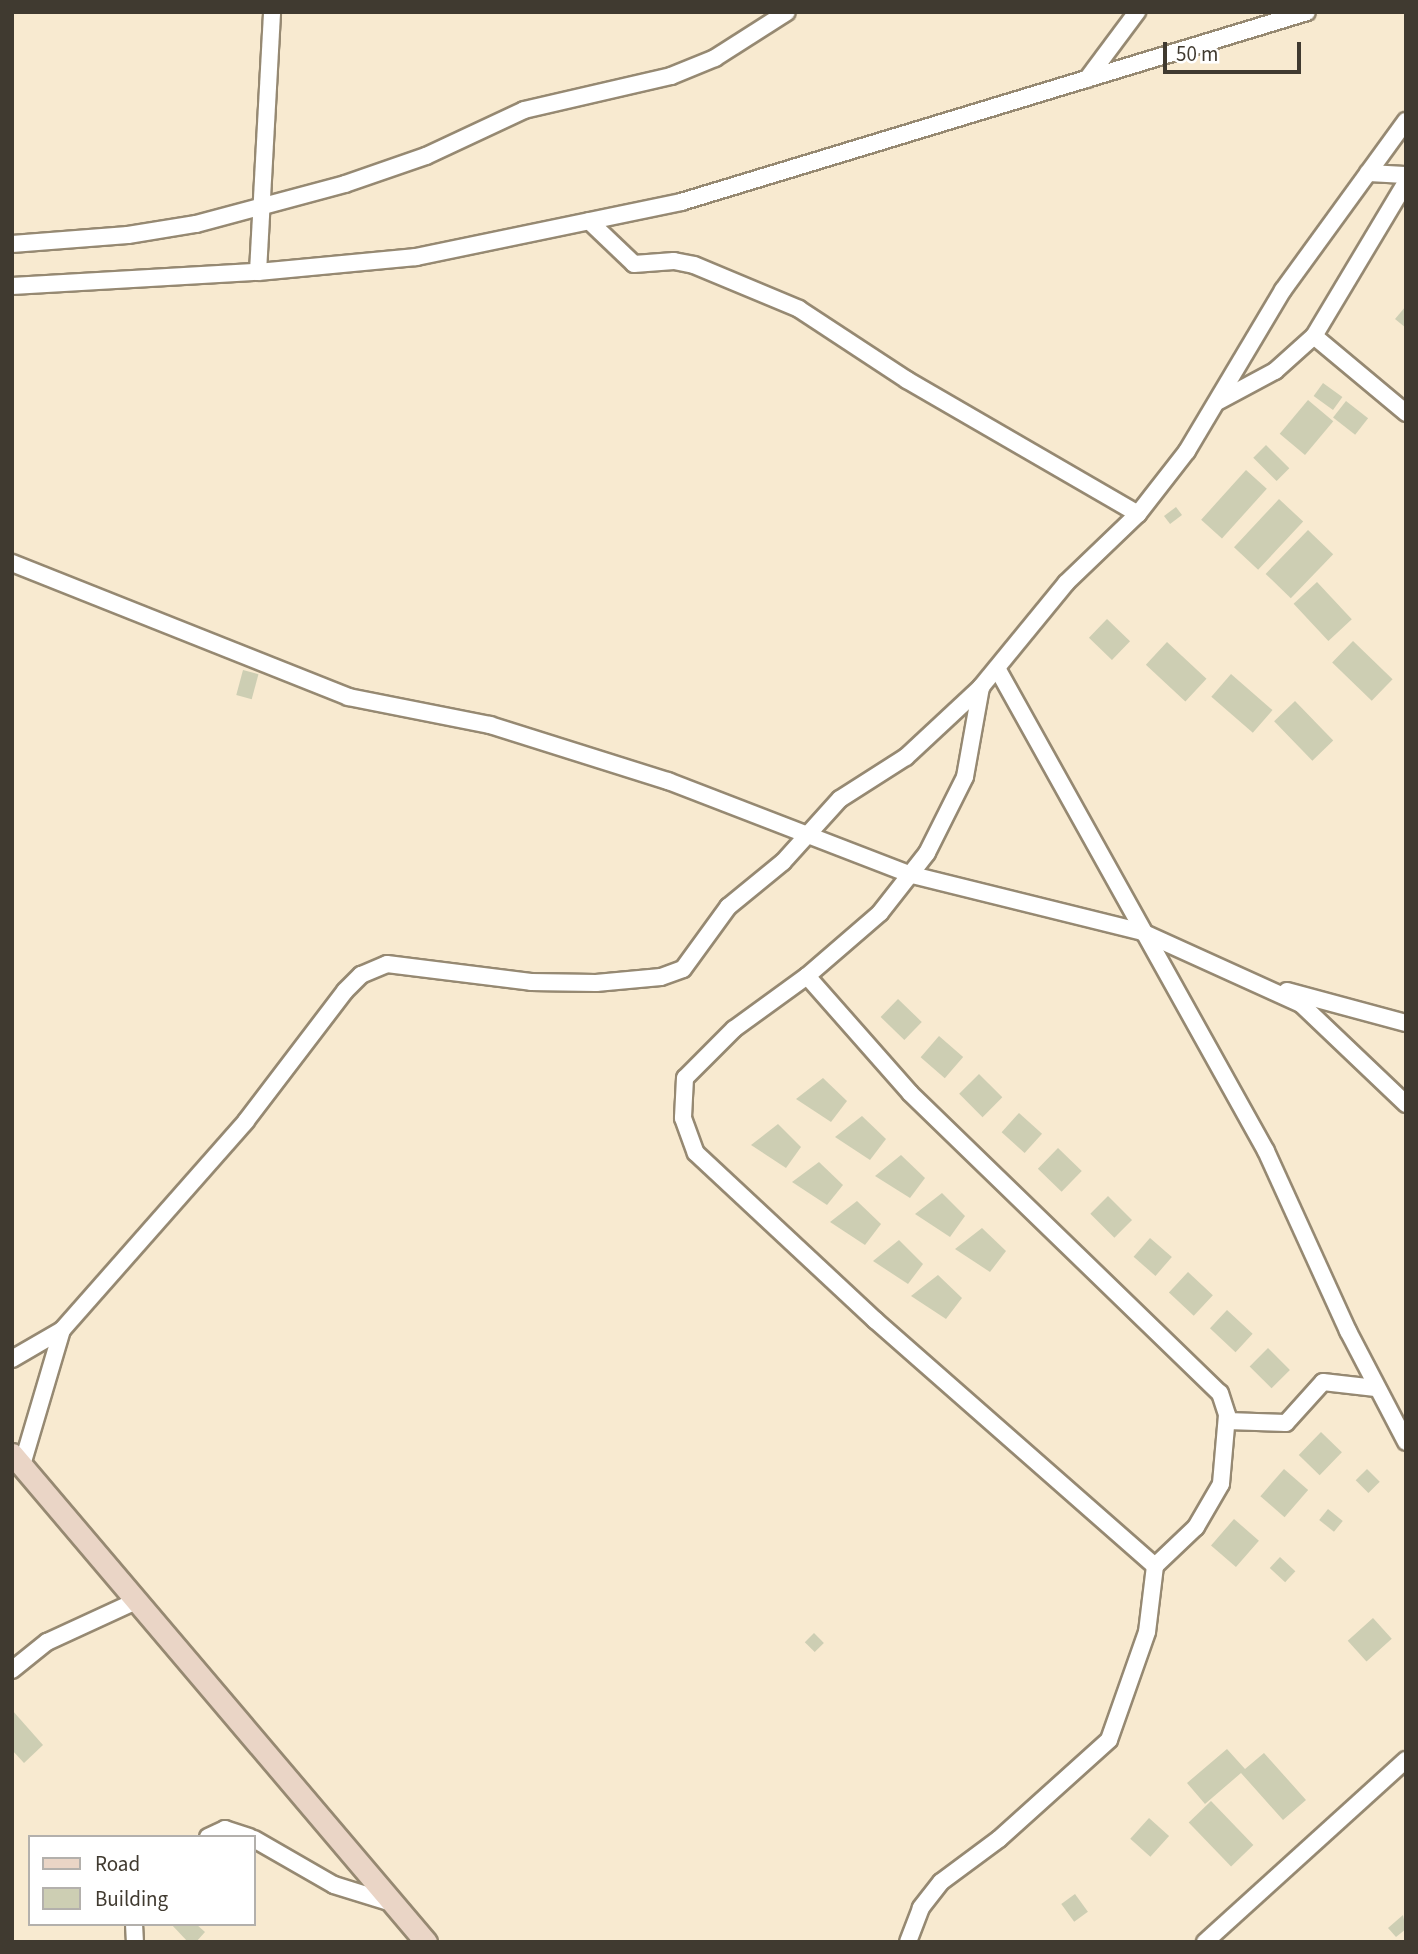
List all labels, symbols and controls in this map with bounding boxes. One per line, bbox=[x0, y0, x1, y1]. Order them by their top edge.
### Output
scale bar bbox=[1166, 28, 1304, 72]
text: 50 m bbox=[1176, 39, 1218, 69]
legend bbox=[28, 1835, 256, 1926]
text: Road bbox=[95, 1849, 140, 1879]
text: Building bbox=[95, 1884, 168, 1914]

